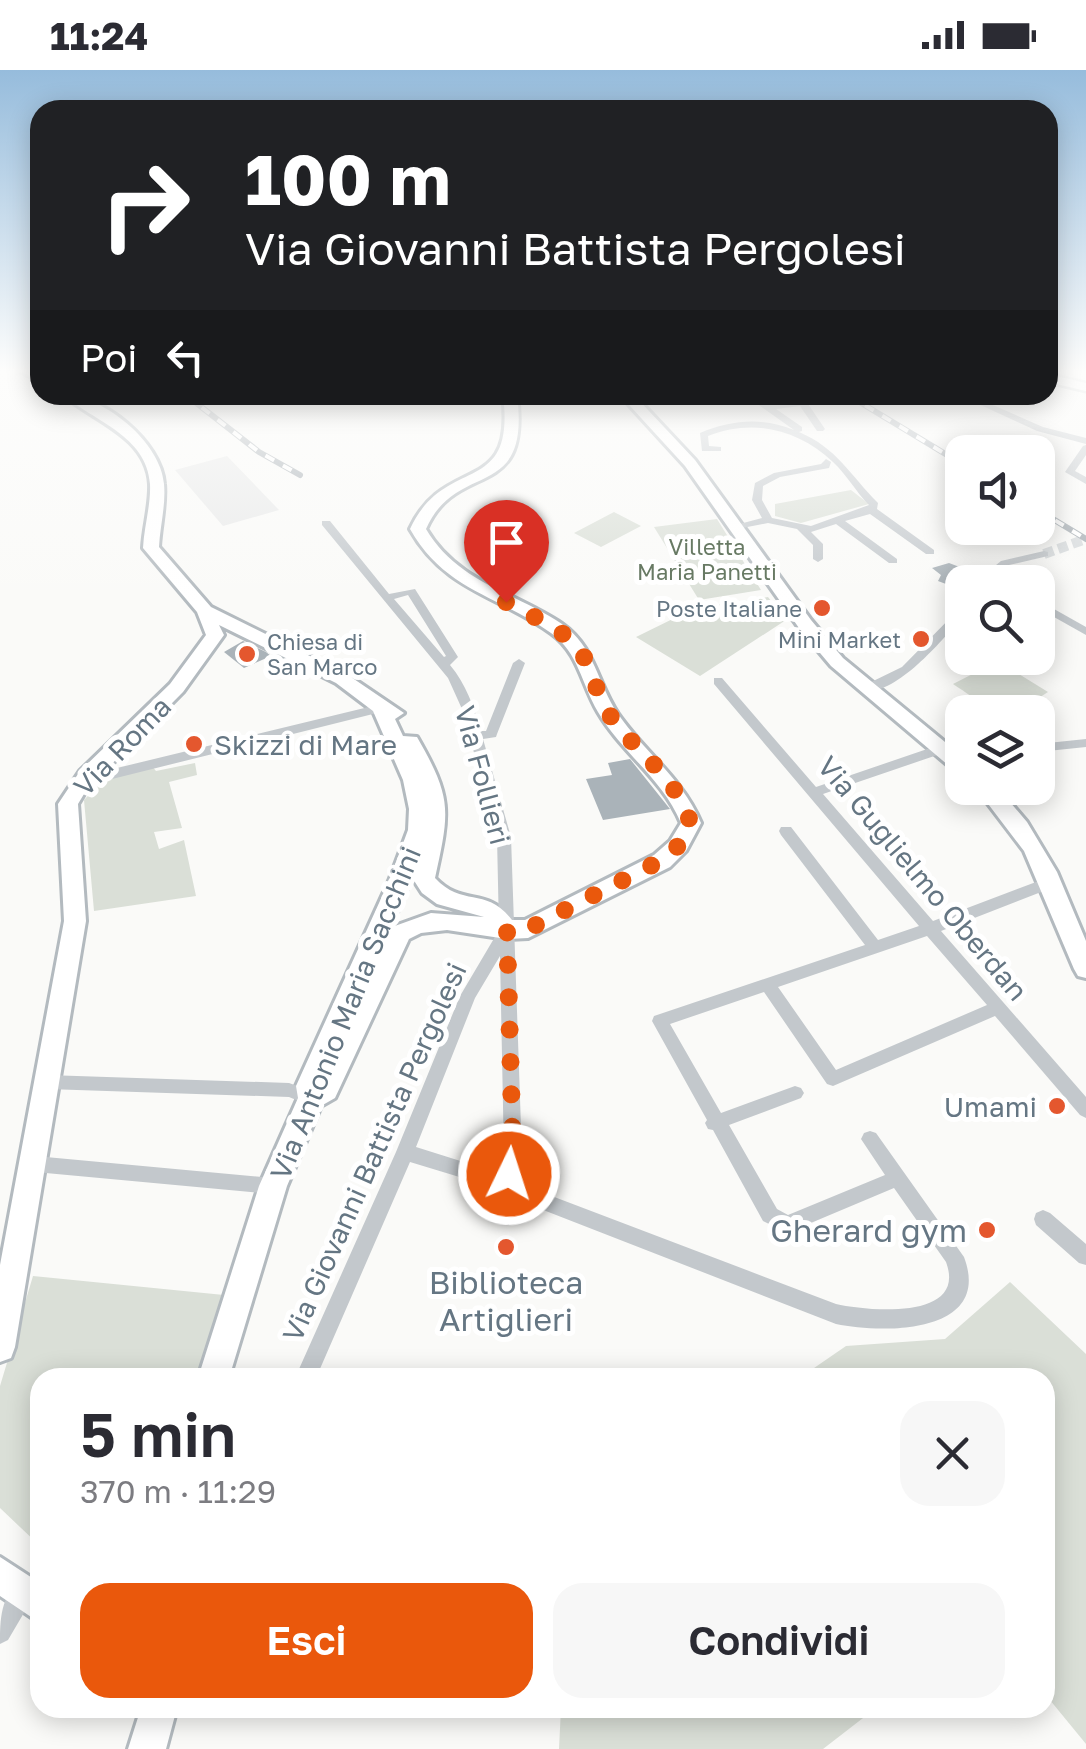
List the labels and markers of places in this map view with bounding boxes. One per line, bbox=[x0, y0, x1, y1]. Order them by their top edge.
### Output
pin bbox=[464, 500, 549, 603]
place label: Poste Italiane bbox=[656, 595, 802, 622]
marker: Poste Italiane bbox=[811, 597, 833, 619]
place label: Mini Market bbox=[778, 626, 901, 653]
place label: Chiesa di San Marco bbox=[267, 628, 377, 680]
marker: Mini Market bbox=[910, 628, 932, 650]
marker: Chiesa di San Marco bbox=[236, 643, 258, 665]
place label: Skizzi di Mare bbox=[214, 728, 397, 761]
marker: Skizzi di Mare bbox=[183, 733, 205, 755]
place label: Umami bbox=[944, 1090, 1037, 1123]
marker: Umami bbox=[1046, 1095, 1068, 1117]
place label: Gherard gym bbox=[770, 1211, 967, 1249]
marker: Gherard gym bbox=[976, 1219, 998, 1241]
marker: Biblioteca Artiglieri bbox=[495, 1236, 517, 1258]
place label: Biblioteca Artiglieri bbox=[429, 1263, 583, 1338]

